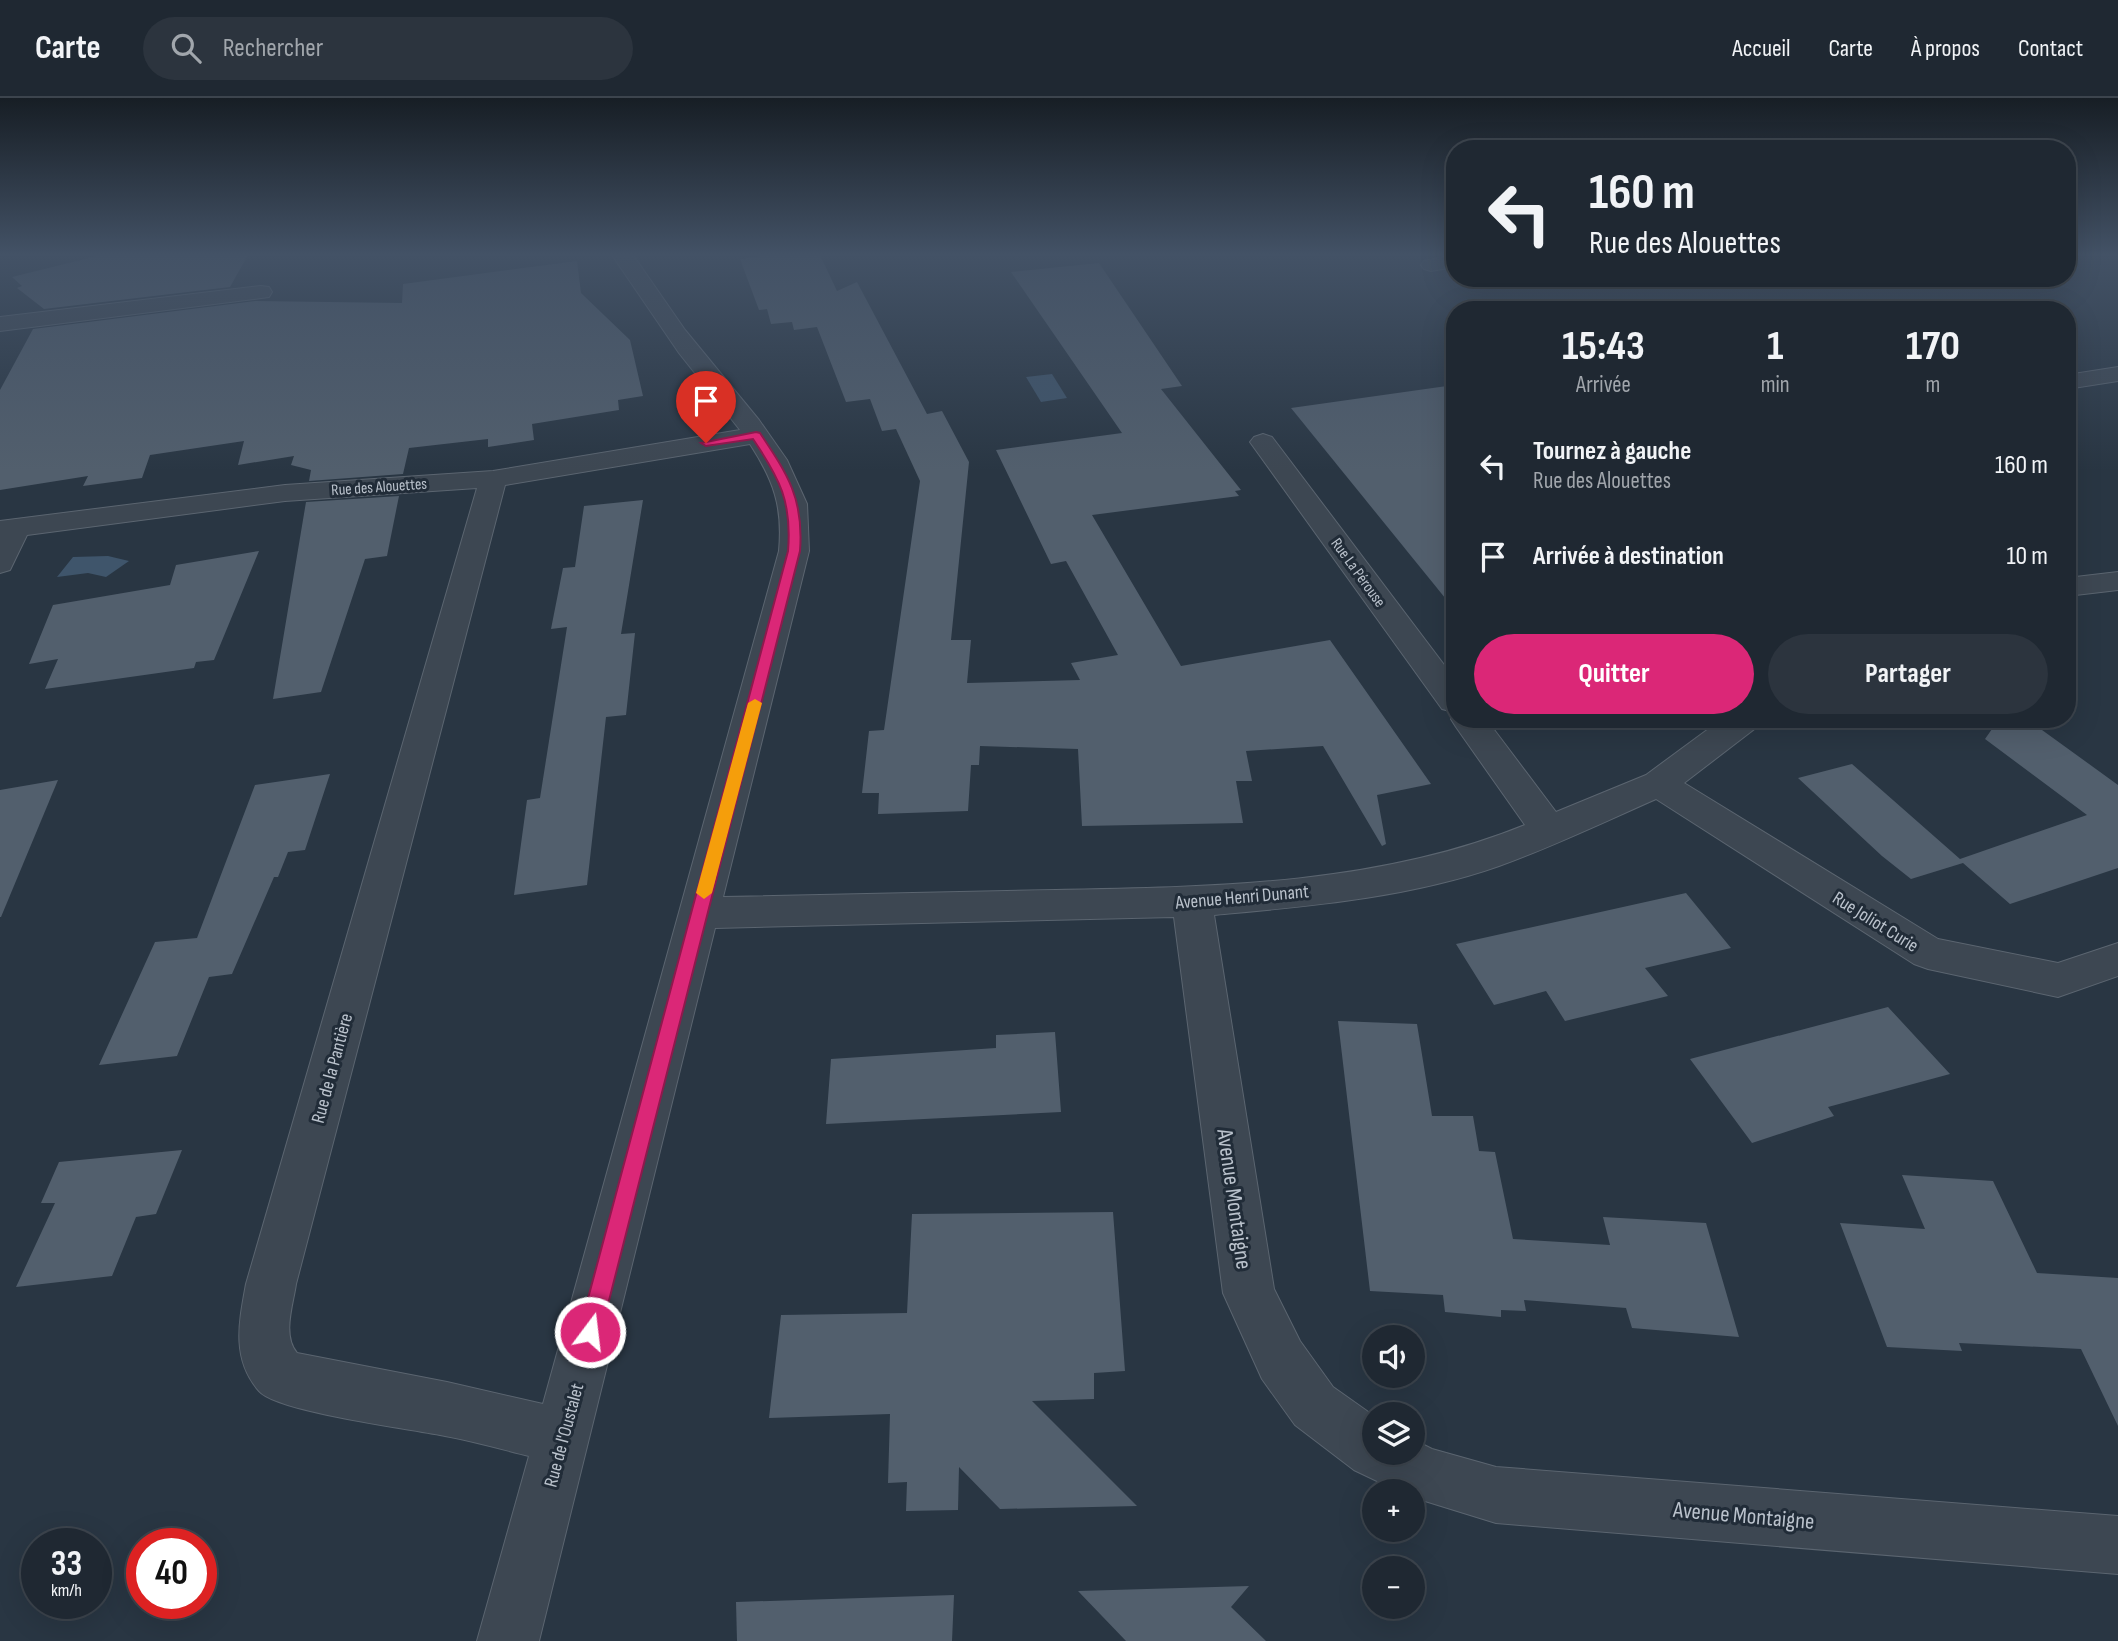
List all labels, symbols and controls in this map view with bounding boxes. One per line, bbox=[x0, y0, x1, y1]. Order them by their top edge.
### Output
search box bbox=[143, 17, 633, 80]
text: Carte bbox=[35, 28, 101, 68]
icon: search bbox=[167, 29, 205, 67]
text: Rechercher bbox=[223, 33, 323, 64]
text: Accueil bbox=[1732, 34, 1791, 63]
text: Carte bbox=[1829, 34, 1873, 63]
text: À propos bbox=[1911, 34, 1980, 63]
text: Contact bbox=[2018, 34, 2083, 63]
text: 160 m bbox=[1589, 164, 1695, 223]
icon: left bbox=[1474, 168, 1565, 259]
text: Rue des Alouettes bbox=[1589, 224, 1781, 263]
text: 15:43 bbox=[1562, 321, 1645, 372]
text: 1 bbox=[1767, 321, 1783, 372]
text: 170 bbox=[1906, 321, 1960, 372]
pin bbox=[676, 371, 736, 443]
text: Arrivée bbox=[1576, 371, 1631, 399]
text: min bbox=[1761, 371, 1790, 399]
text: m bbox=[1925, 371, 1940, 399]
icon: arrive bbox=[687, 382, 725, 420]
text: Tournez à gauche bbox=[1533, 436, 1691, 467]
icon: left bbox=[1474, 447, 1512, 485]
text: 160 m bbox=[1995, 450, 2048, 481]
text: Rue des Alouettes bbox=[1533, 467, 1671, 495]
street label: Rue des Alouettes bbox=[331, 475, 428, 500]
street label: Rue La Pérouse bbox=[1326, 535, 1389, 611]
icon: arrive bbox=[1474, 538, 1512, 576]
text: Arrivée à destination bbox=[1533, 541, 1724, 572]
text: 10 m bbox=[2006, 541, 2048, 572]
button: Quitter bbox=[1474, 634, 1754, 714]
button: Partager bbox=[1768, 634, 2048, 714]
street label: Avenue Henri Dunant bbox=[1174, 880, 1310, 915]
street label: Rue Joliot Curie bbox=[1828, 887, 1922, 958]
street label: Rue de la Pantière bbox=[307, 1011, 358, 1126]
street label: Avenue Montaigne bbox=[1210, 1126, 1258, 1271]
position arrow bbox=[553, 1295, 627, 1369]
map controls bbox=[1362, 1325, 1425, 1619]
button: sound bbox=[1362, 1325, 1425, 1388]
street label: Rue de l'Oustalet bbox=[540, 1381, 589, 1490]
button: layers bbox=[1362, 1402, 1425, 1465]
button: + bbox=[1362, 1479, 1425, 1542]
street label: Avenue Montaigne bbox=[1671, 1496, 1816, 1536]
speed limit sign: 40 bbox=[126, 1528, 217, 1619]
text: 33 bbox=[51, 1543, 82, 1586]
button: − bbox=[1362, 1556, 1425, 1619]
text: km/h bbox=[51, 1580, 82, 1601]

